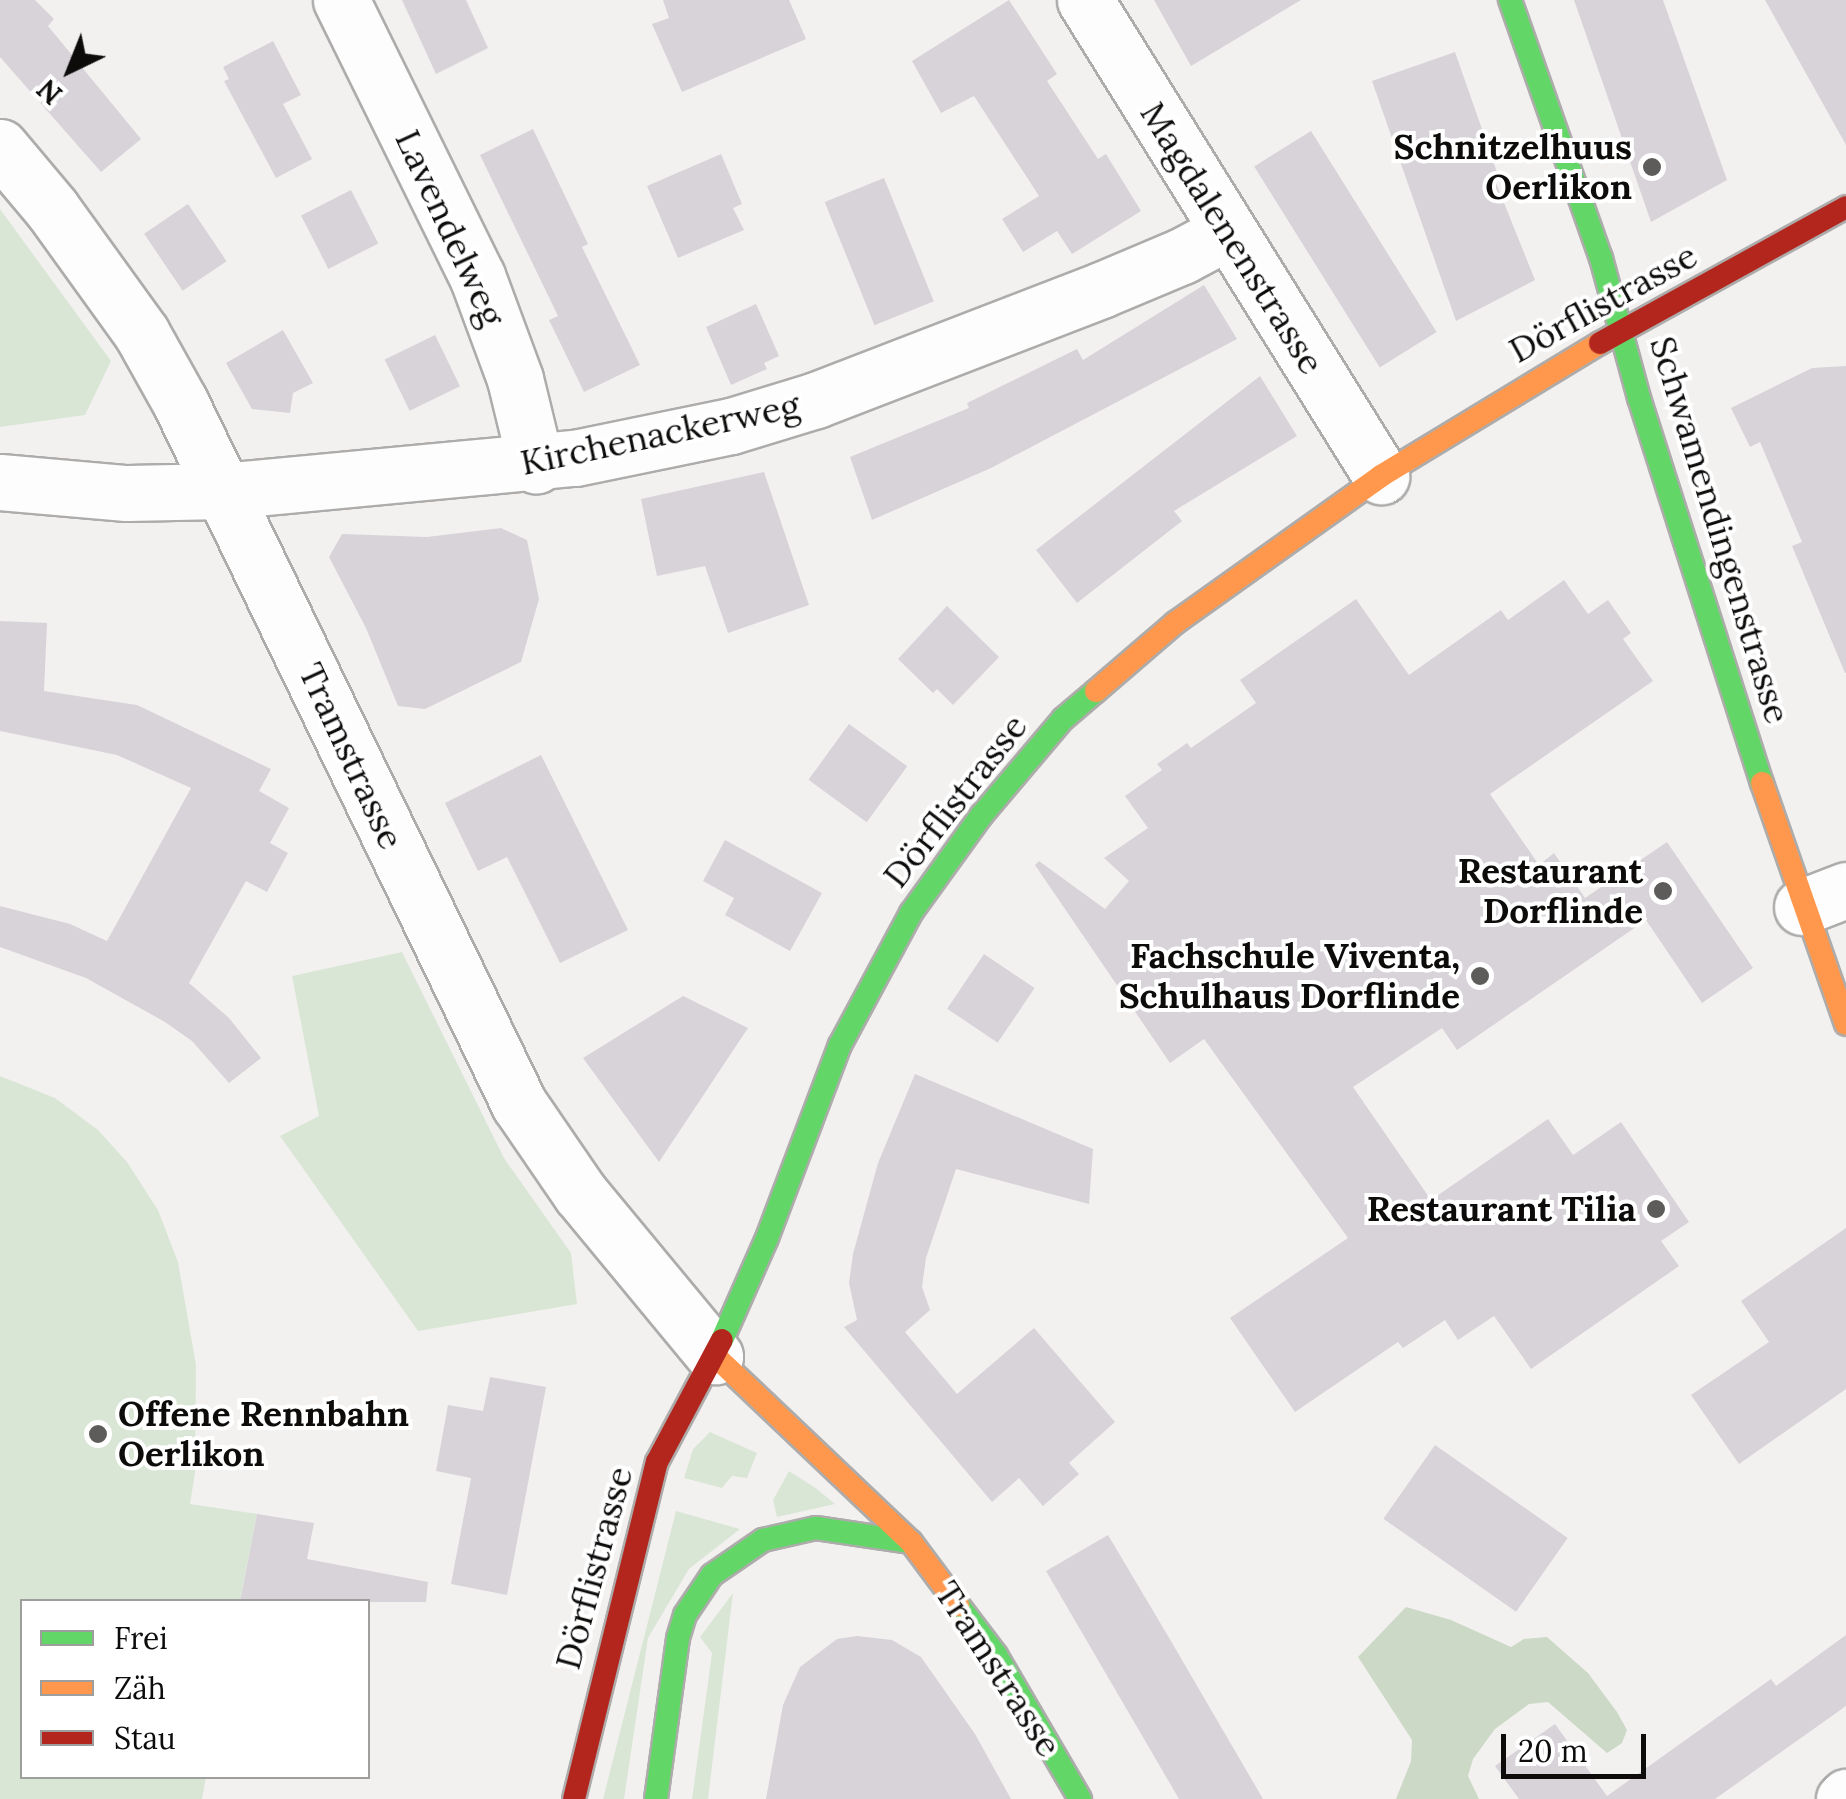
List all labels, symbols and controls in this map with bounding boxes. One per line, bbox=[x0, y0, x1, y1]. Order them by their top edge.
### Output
north arrow bbox=[20, 20, 120, 120]
text: N bbox=[29, 71, 70, 112]
street label: Magdalenenstrasse bbox=[1131, 94, 1333, 382]
street label: Lavendelweg bbox=[386, 123, 514, 333]
place label: Schnitzelhuus Oerlikon bbox=[1394, 126, 1632, 208]
marker: Schnitzelhuus Oerlikon bbox=[1641, 156, 1663, 178]
street label: Dörflistrasse bbox=[1502, 234, 1704, 372]
street label: Schwamendingenstrasse bbox=[1641, 332, 1799, 728]
street label: Kirchenackerweg bbox=[517, 384, 803, 484]
street label: Tramstrasse bbox=[290, 656, 412, 856]
street label: Dörflistrasse bbox=[874, 706, 1036, 896]
place label: Restaurant Dorflinde bbox=[1458, 850, 1643, 932]
marker: Restaurant Dorflinde bbox=[1652, 880, 1674, 902]
place label: Fachschule Viventa, Schulhaus Dorflinde bbox=[1119, 935, 1460, 1017]
marker: Fachschule Viventa, Schulhaus Dorflinde bbox=[1469, 965, 1491, 987]
place label: Restaurant Tilia bbox=[1367, 1188, 1636, 1230]
marker: Restaurant Tilia bbox=[1645, 1198, 1667, 1220]
place label: Offene Rennbahn Oerlikon bbox=[118, 1393, 409, 1475]
marker: Offene Rennbahn Oerlikon bbox=[87, 1423, 109, 1445]
street label: Dörflistrasse bbox=[547, 1462, 641, 1674]
street label: Tramstrasse bbox=[926, 1574, 1070, 1764]
legend bbox=[20, 1599, 370, 1779]
text: Frei bbox=[114, 1619, 168, 1657]
text: Zäh bbox=[114, 1669, 166, 1707]
scale bar bbox=[1506, 1714, 1651, 1776]
text: Stau bbox=[114, 1719, 176, 1757]
text: 20 m bbox=[1518, 1732, 1587, 1770]

